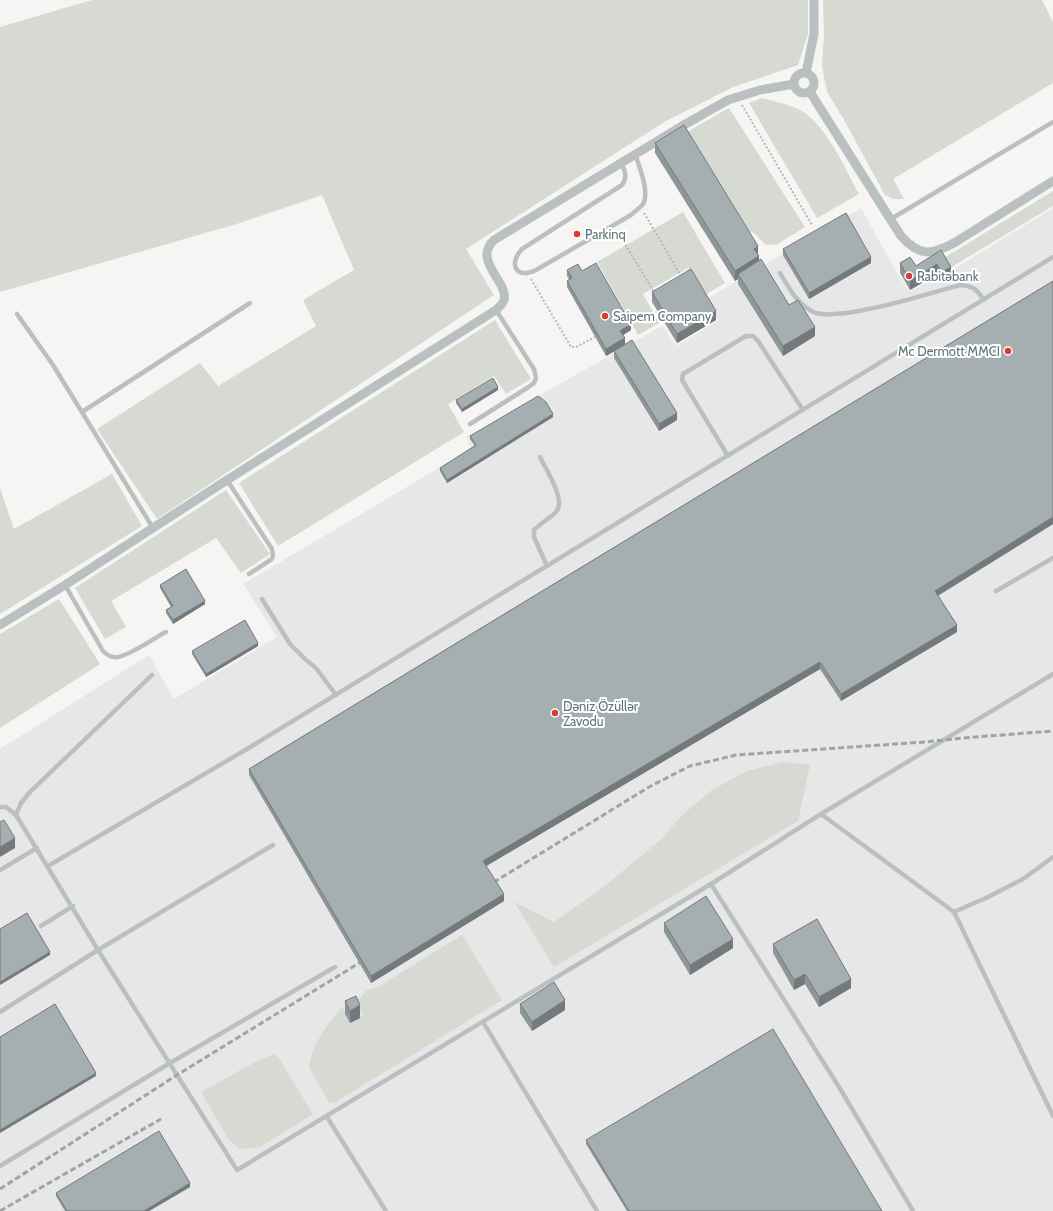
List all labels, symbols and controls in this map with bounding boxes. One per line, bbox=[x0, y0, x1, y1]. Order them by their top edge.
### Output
place label: Parkinq bbox=[585, 226, 626, 242]
marker: Parkinq bbox=[572, 229, 582, 239]
place label: Rabitəbank bbox=[917, 268, 979, 284]
marker: Rabitəbank bbox=[904, 271, 914, 281]
place label: Saipem Company bbox=[613, 308, 712, 324]
marker: Saipem Company bbox=[600, 311, 610, 321]
place label: Mc Dermott MMCI bbox=[898, 343, 1000, 359]
marker: Mc Dermott MMCI bbox=[1003, 346, 1013, 356]
place label: Dəniz Özüllər Zavodu bbox=[563, 698, 639, 729]
marker: Dəniz Özüllər Zavodu bbox=[550, 708, 560, 718]

